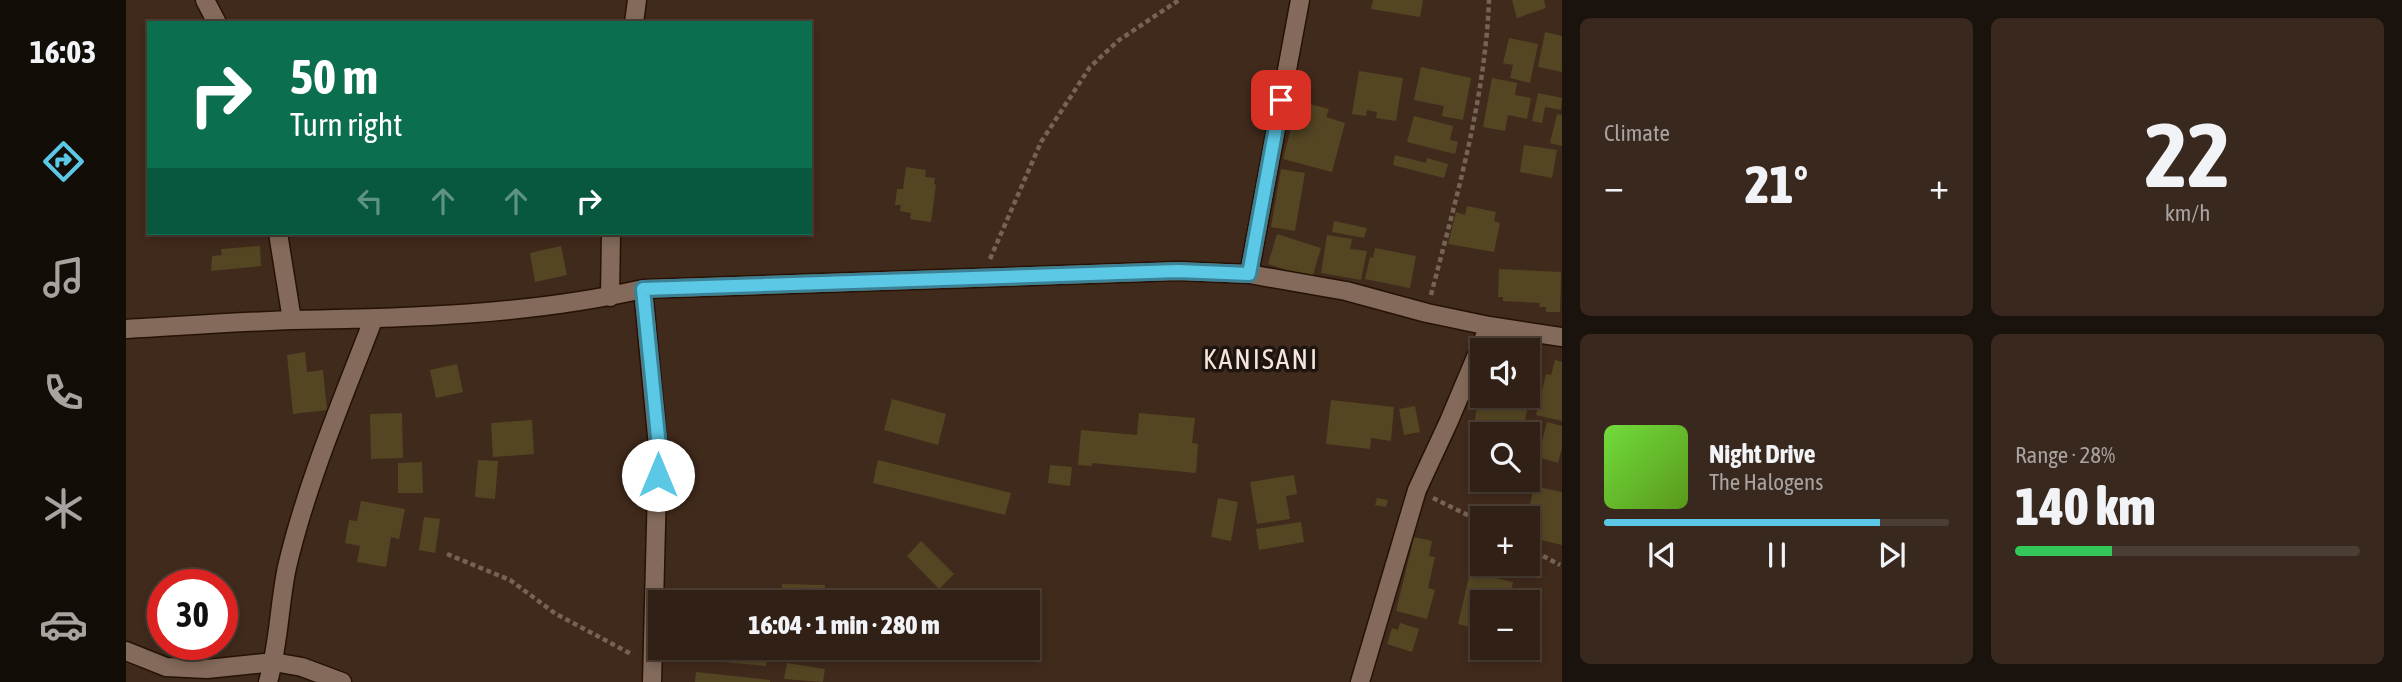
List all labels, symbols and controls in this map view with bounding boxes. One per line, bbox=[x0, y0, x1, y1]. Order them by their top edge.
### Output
text: 16:03 bbox=[30, 33, 96, 70]
text: 50 m bbox=[290, 48, 378, 104]
icon: right bbox=[175, 49, 266, 140]
pin bbox=[1251, 70, 1311, 130]
icon: arrive bbox=[1262, 81, 1300, 119]
text: 22 bbox=[2145, 102, 2230, 206]
text: Turn right bbox=[290, 106, 403, 143]
text: Climate bbox=[1604, 120, 1670, 146]
icon: directions bbox=[39, 137, 88, 186]
text: 21° bbox=[1745, 154, 1808, 214]
text: − bbox=[1604, 164, 1624, 207]
text: + bbox=[1929, 164, 1949, 207]
icon: left bbox=[351, 182, 389, 220]
icon: ahead bbox=[424, 182, 462, 220]
icon: ahead bbox=[497, 182, 535, 220]
icon: right bbox=[570, 182, 608, 220]
text: km/h bbox=[2165, 200, 2210, 226]
icon: music bbox=[39, 253, 88, 302]
map controls bbox=[1470, 338, 1540, 660]
button: sound bbox=[1470, 338, 1540, 408]
district label: KANISANI bbox=[1203, 343, 1319, 375]
icon: phone bbox=[39, 368, 88, 417]
button: search bbox=[1470, 422, 1540, 492]
position arrow bbox=[621, 438, 695, 512]
text: Night Drive bbox=[1709, 439, 1816, 469]
text: Range · 28% bbox=[2015, 442, 2115, 468]
text: The Halogens bbox=[1709, 469, 1823, 495]
text: 140 km bbox=[2015, 476, 2156, 536]
icon: climate bbox=[39, 484, 88, 533]
button: + bbox=[1470, 506, 1540, 576]
icon: previous bbox=[1643, 536, 1681, 574]
icon: pause bbox=[1758, 536, 1796, 574]
icon: next bbox=[1873, 536, 1911, 574]
speed limit sign: 30 bbox=[147, 569, 238, 660]
button: − bbox=[1470, 590, 1540, 660]
icon: car bbox=[39, 600, 88, 649]
text: 16:04 · 1 min · 280 m bbox=[748, 610, 940, 640]

